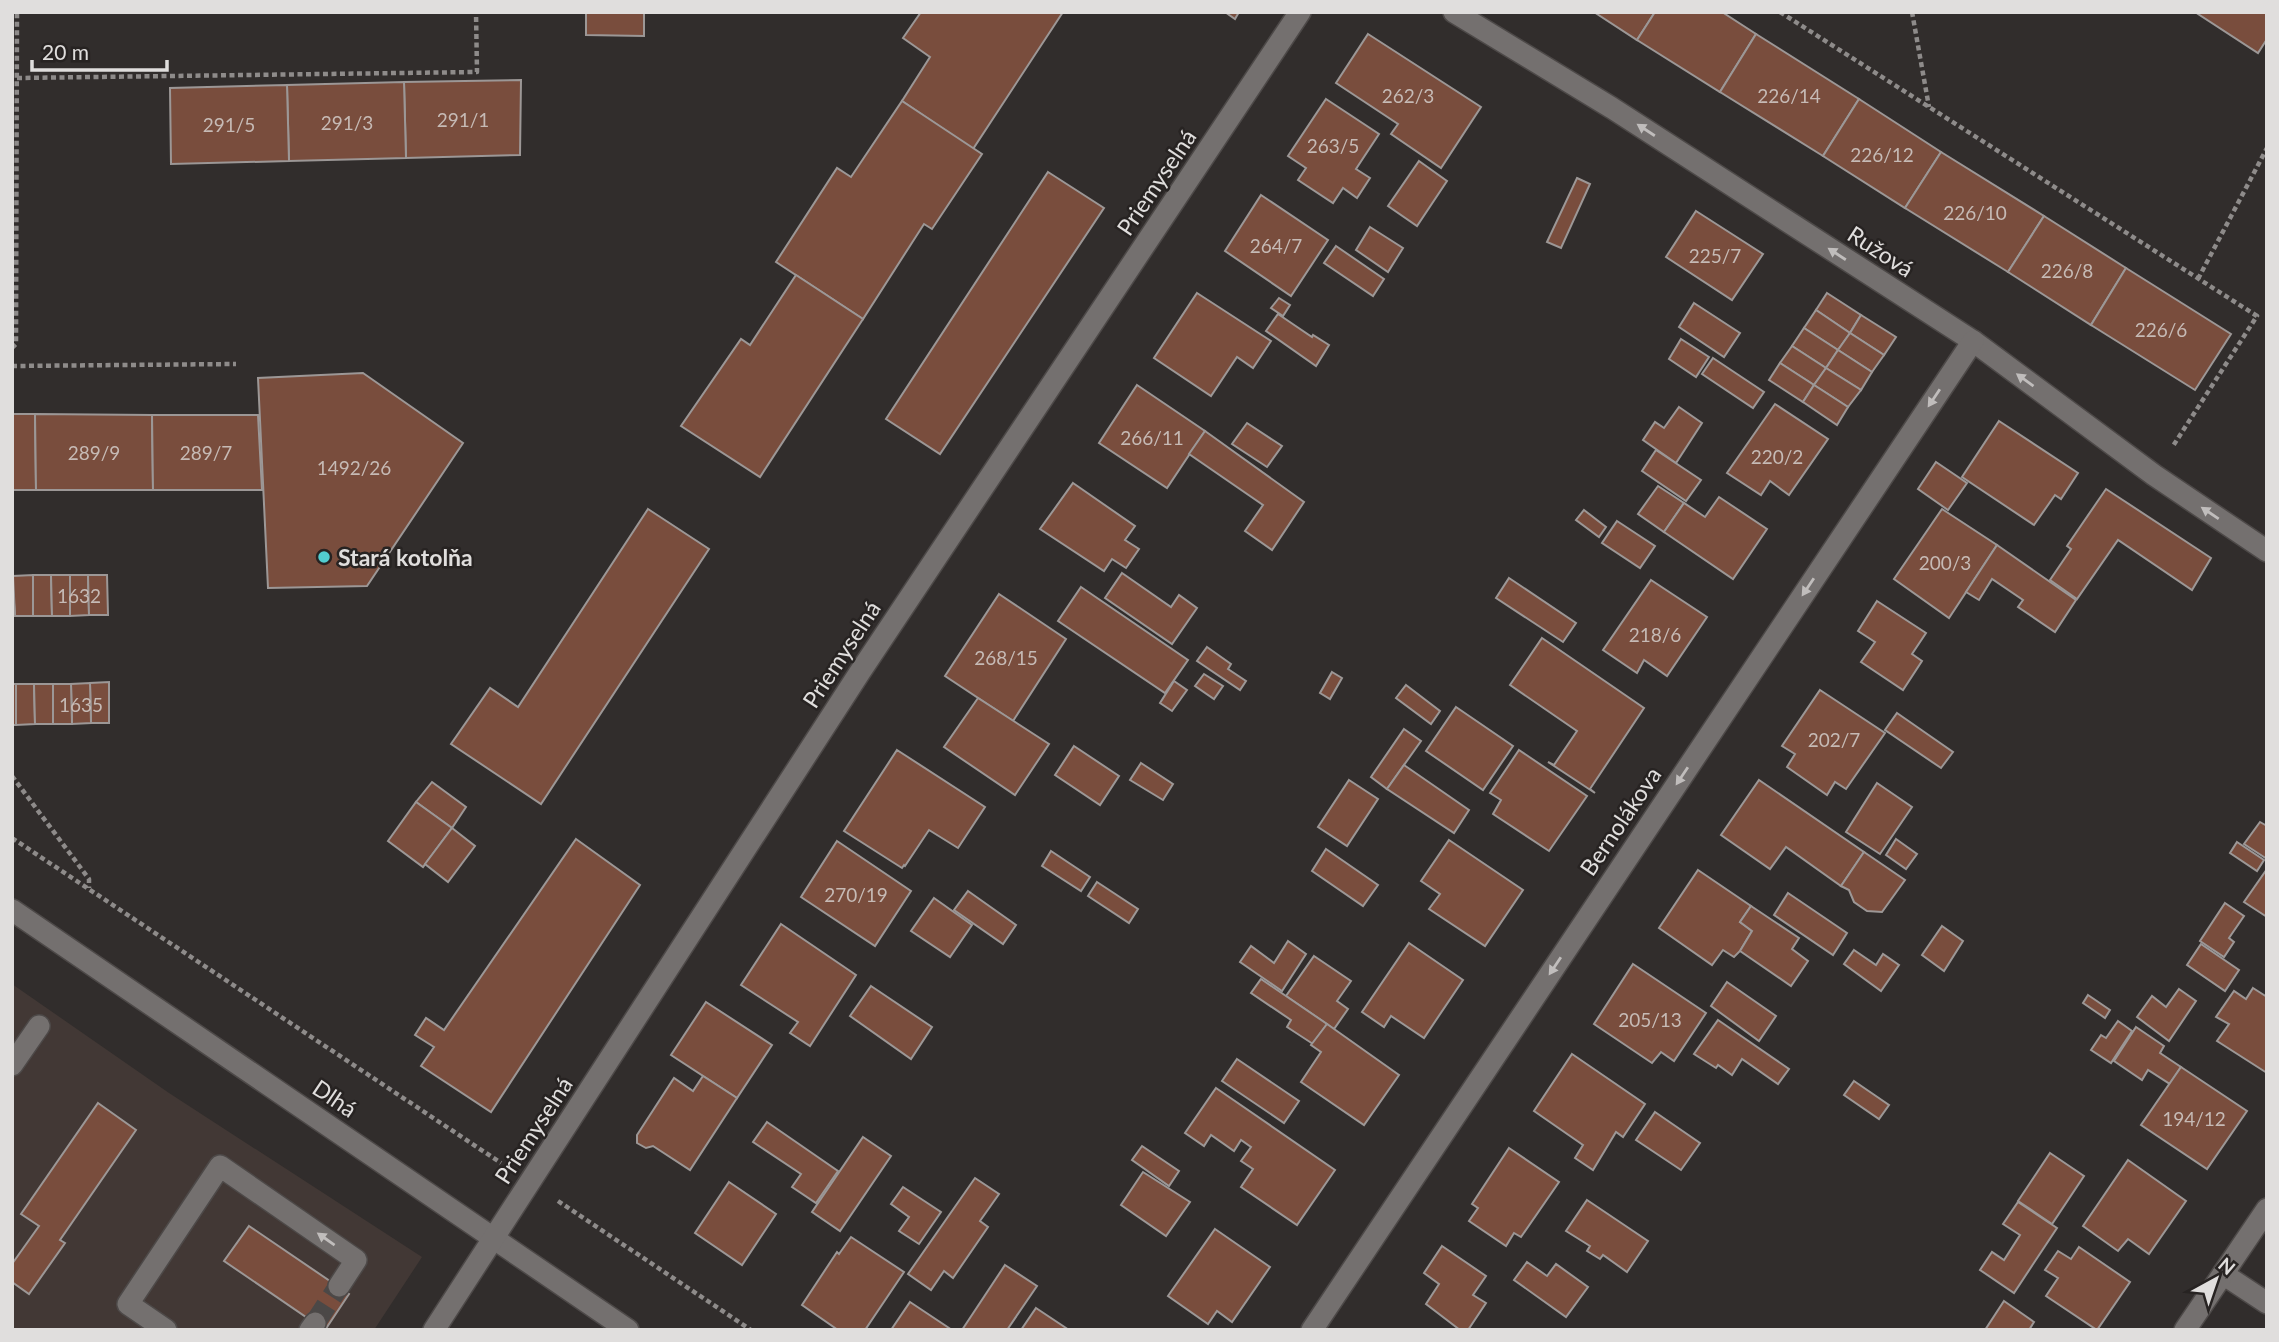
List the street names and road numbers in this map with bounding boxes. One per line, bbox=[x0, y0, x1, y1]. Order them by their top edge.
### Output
street label: Priemyselná bbox=[1110, 124, 1202, 240]
street label: Ružová bbox=[1843, 219, 1919, 283]
street label: Priemyselná bbox=[796, 595, 886, 713]
street label: Bernolákova bbox=[1574, 761, 1666, 881]
street label: Priemyselná bbox=[488, 1071, 578, 1189]
street label: Dlhá bbox=[308, 1073, 362, 1123]

